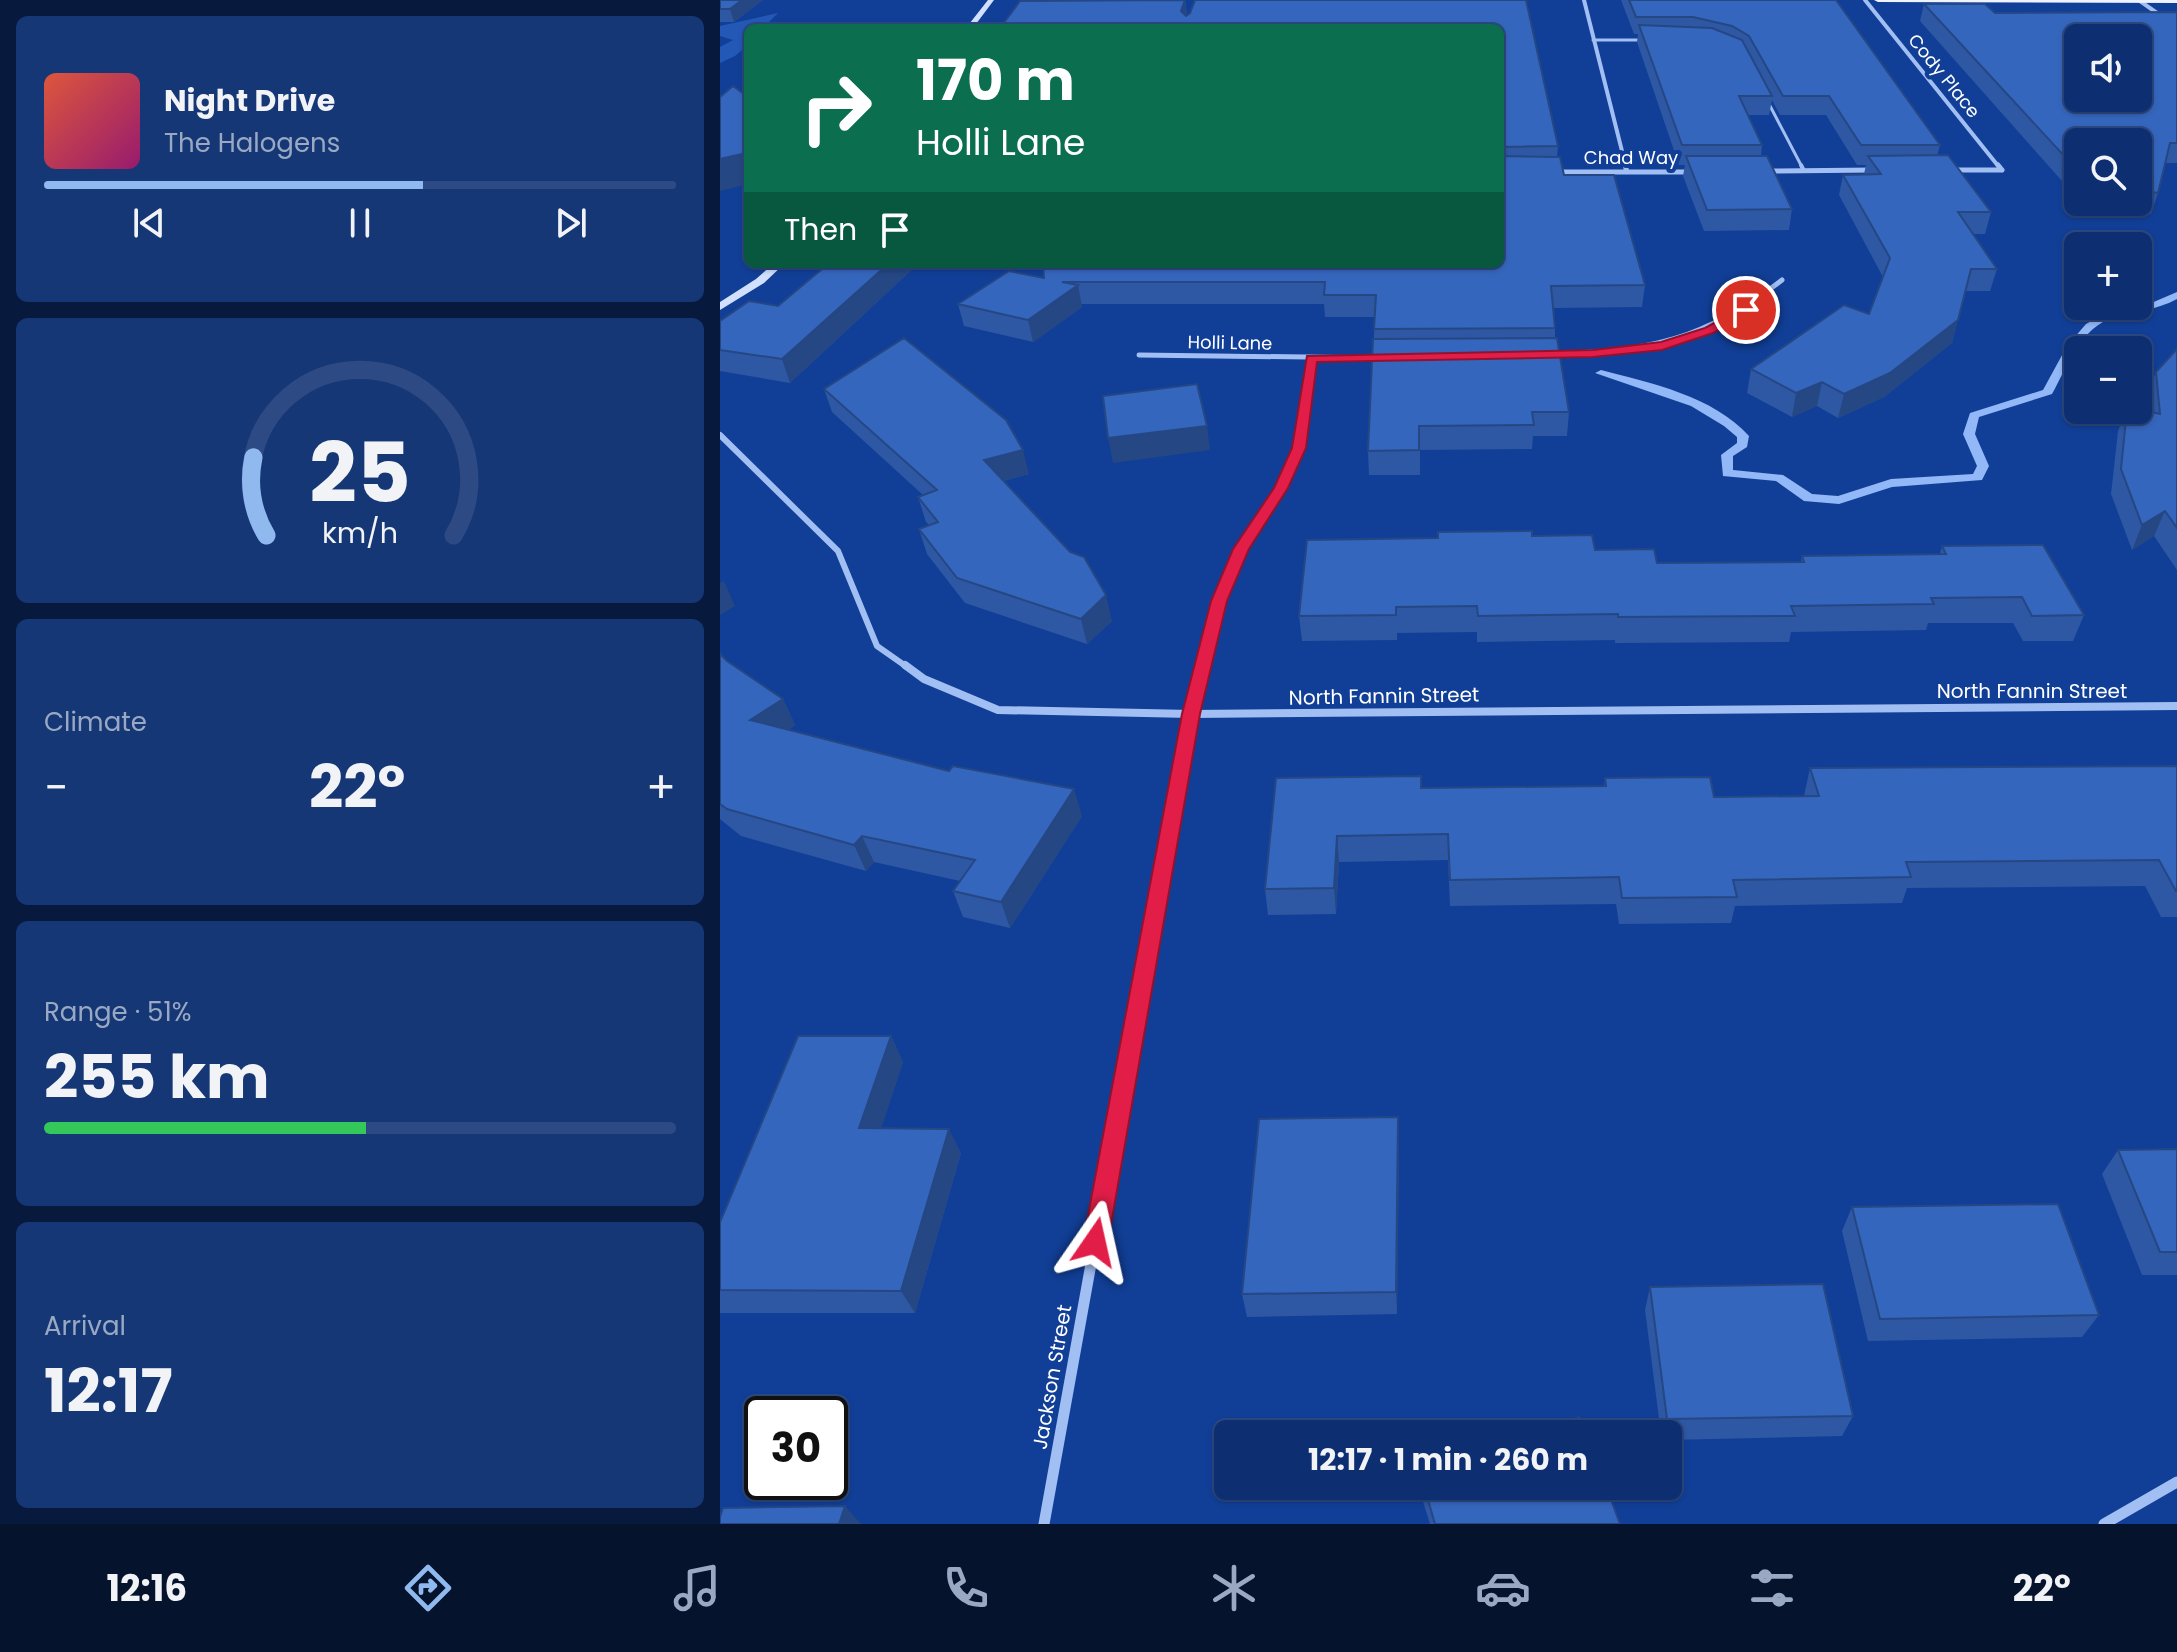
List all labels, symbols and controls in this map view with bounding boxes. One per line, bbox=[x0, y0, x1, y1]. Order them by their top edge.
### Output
map controls bbox=[2064, 24, 2152, 424]
button: sound bbox=[2064, 24, 2152, 112]
street label: Cody Place bbox=[1903, 28, 1986, 123]
text: 170 m bbox=[916, 41, 1075, 120]
icon: right bbox=[784, 56, 888, 160]
text: Night Drive bbox=[164, 79, 335, 122]
text: Holli Lane bbox=[916, 117, 1085, 168]
text: The Halogens bbox=[164, 125, 340, 161]
button: search bbox=[2064, 128, 2152, 216]
street label: Chad Way bbox=[1584, 145, 1678, 170]
icon: previous bbox=[127, 201, 171, 245]
icon: pause bbox=[338, 201, 382, 245]
icon: next bbox=[549, 201, 593, 245]
text: Then bbox=[784, 208, 857, 251]
icon: arrive bbox=[873, 208, 917, 252]
button: + bbox=[2064, 232, 2152, 320]
pin bbox=[1712, 276, 1780, 344]
icon: arrive bbox=[1724, 288, 1768, 332]
street label: Holli Lane bbox=[1187, 329, 1273, 356]
button: − bbox=[2064, 336, 2152, 424]
text: 25 bbox=[309, 415, 411, 531]
text: km/h bbox=[322, 514, 398, 554]
street label: North Fannin Street bbox=[1937, 677, 2127, 705]
street label: North Fannin Street bbox=[1288, 680, 1480, 712]
text: Climate bbox=[44, 704, 147, 740]
text: 22° bbox=[309, 745, 405, 829]
text: − bbox=[44, 757, 68, 818]
text: + bbox=[646, 757, 676, 818]
text: Range · 51% bbox=[44, 994, 192, 1030]
text: 255 km bbox=[44, 1035, 270, 1119]
position arrow bbox=[1053, 1200, 1137, 1284]
street label: Jackson Street bbox=[1025, 1302, 1079, 1452]
text: Arrival bbox=[44, 1308, 126, 1344]
text: 12:17 bbox=[44, 1349, 173, 1433]
speed limit sign: 30 bbox=[744, 1396, 848, 1500]
text: 12:17 · 1 min · 260 m bbox=[1308, 1438, 1588, 1481]
icon: directions bbox=[400, 1560, 456, 1616]
icon: music bbox=[669, 1560, 725, 1616]
icon: phone bbox=[938, 1560, 994, 1616]
icon: climate bbox=[1206, 1560, 1262, 1616]
icon: car bbox=[1475, 1560, 1531, 1616]
icon: filters bbox=[1744, 1560, 1800, 1616]
text: 12:16 bbox=[106, 1563, 187, 1614]
text: 22° bbox=[2013, 1563, 2071, 1614]

